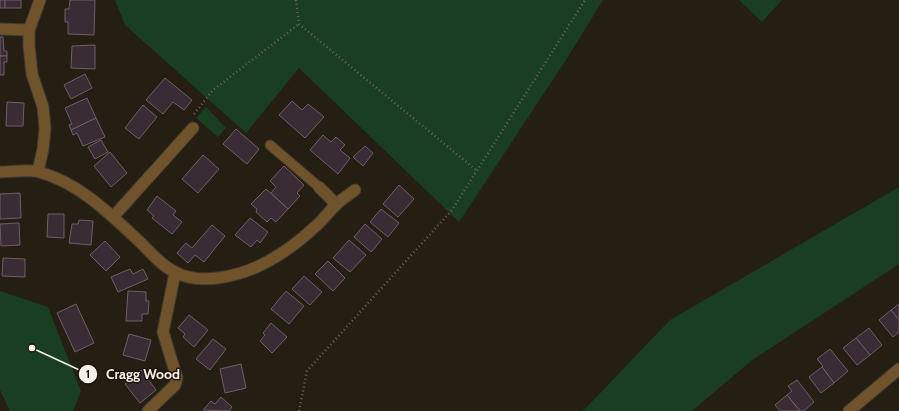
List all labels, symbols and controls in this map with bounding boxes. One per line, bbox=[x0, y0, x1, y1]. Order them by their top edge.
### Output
callout: Cragg Wood bbox=[78, 361, 188, 387]
text: Cragg Wood bbox=[106, 365, 180, 383]
text: 1 bbox=[86, 366, 90, 381]

